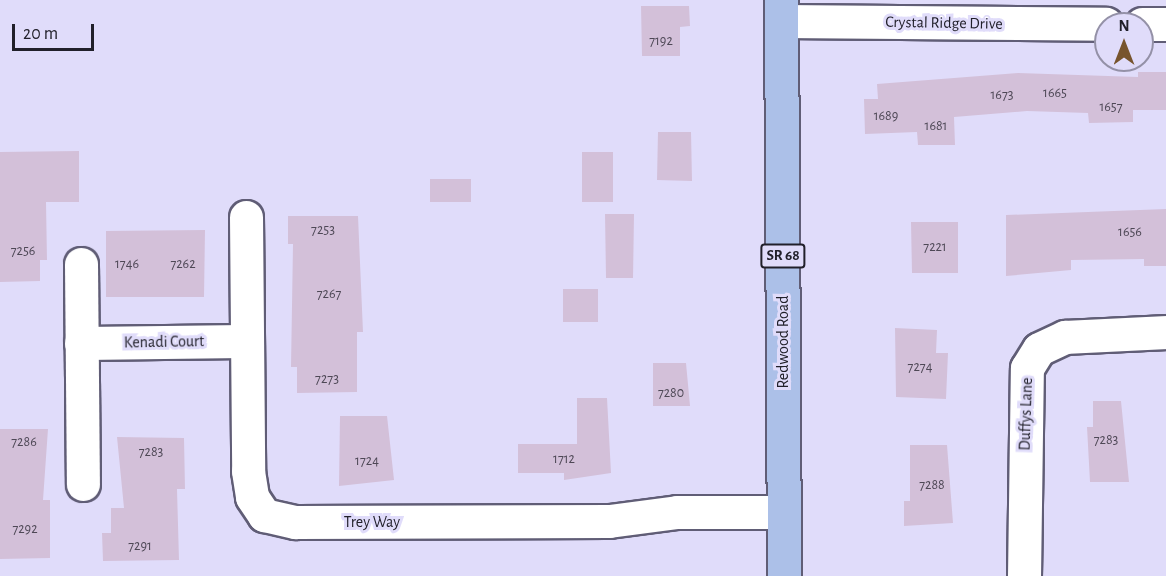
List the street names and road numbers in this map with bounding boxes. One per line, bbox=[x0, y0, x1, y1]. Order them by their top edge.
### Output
street label: Crystal Ridge Drive bbox=[885, 12, 1003, 34]
road number: SR 68 bbox=[759, 244, 807, 268]
street label: Redwood Road bbox=[773, 296, 793, 388]
street label: Kenadi Court bbox=[124, 332, 204, 352]
street label: Duffys Lane bbox=[1015, 377, 1037, 451]
street label: Trey Way bbox=[344, 512, 400, 532]

